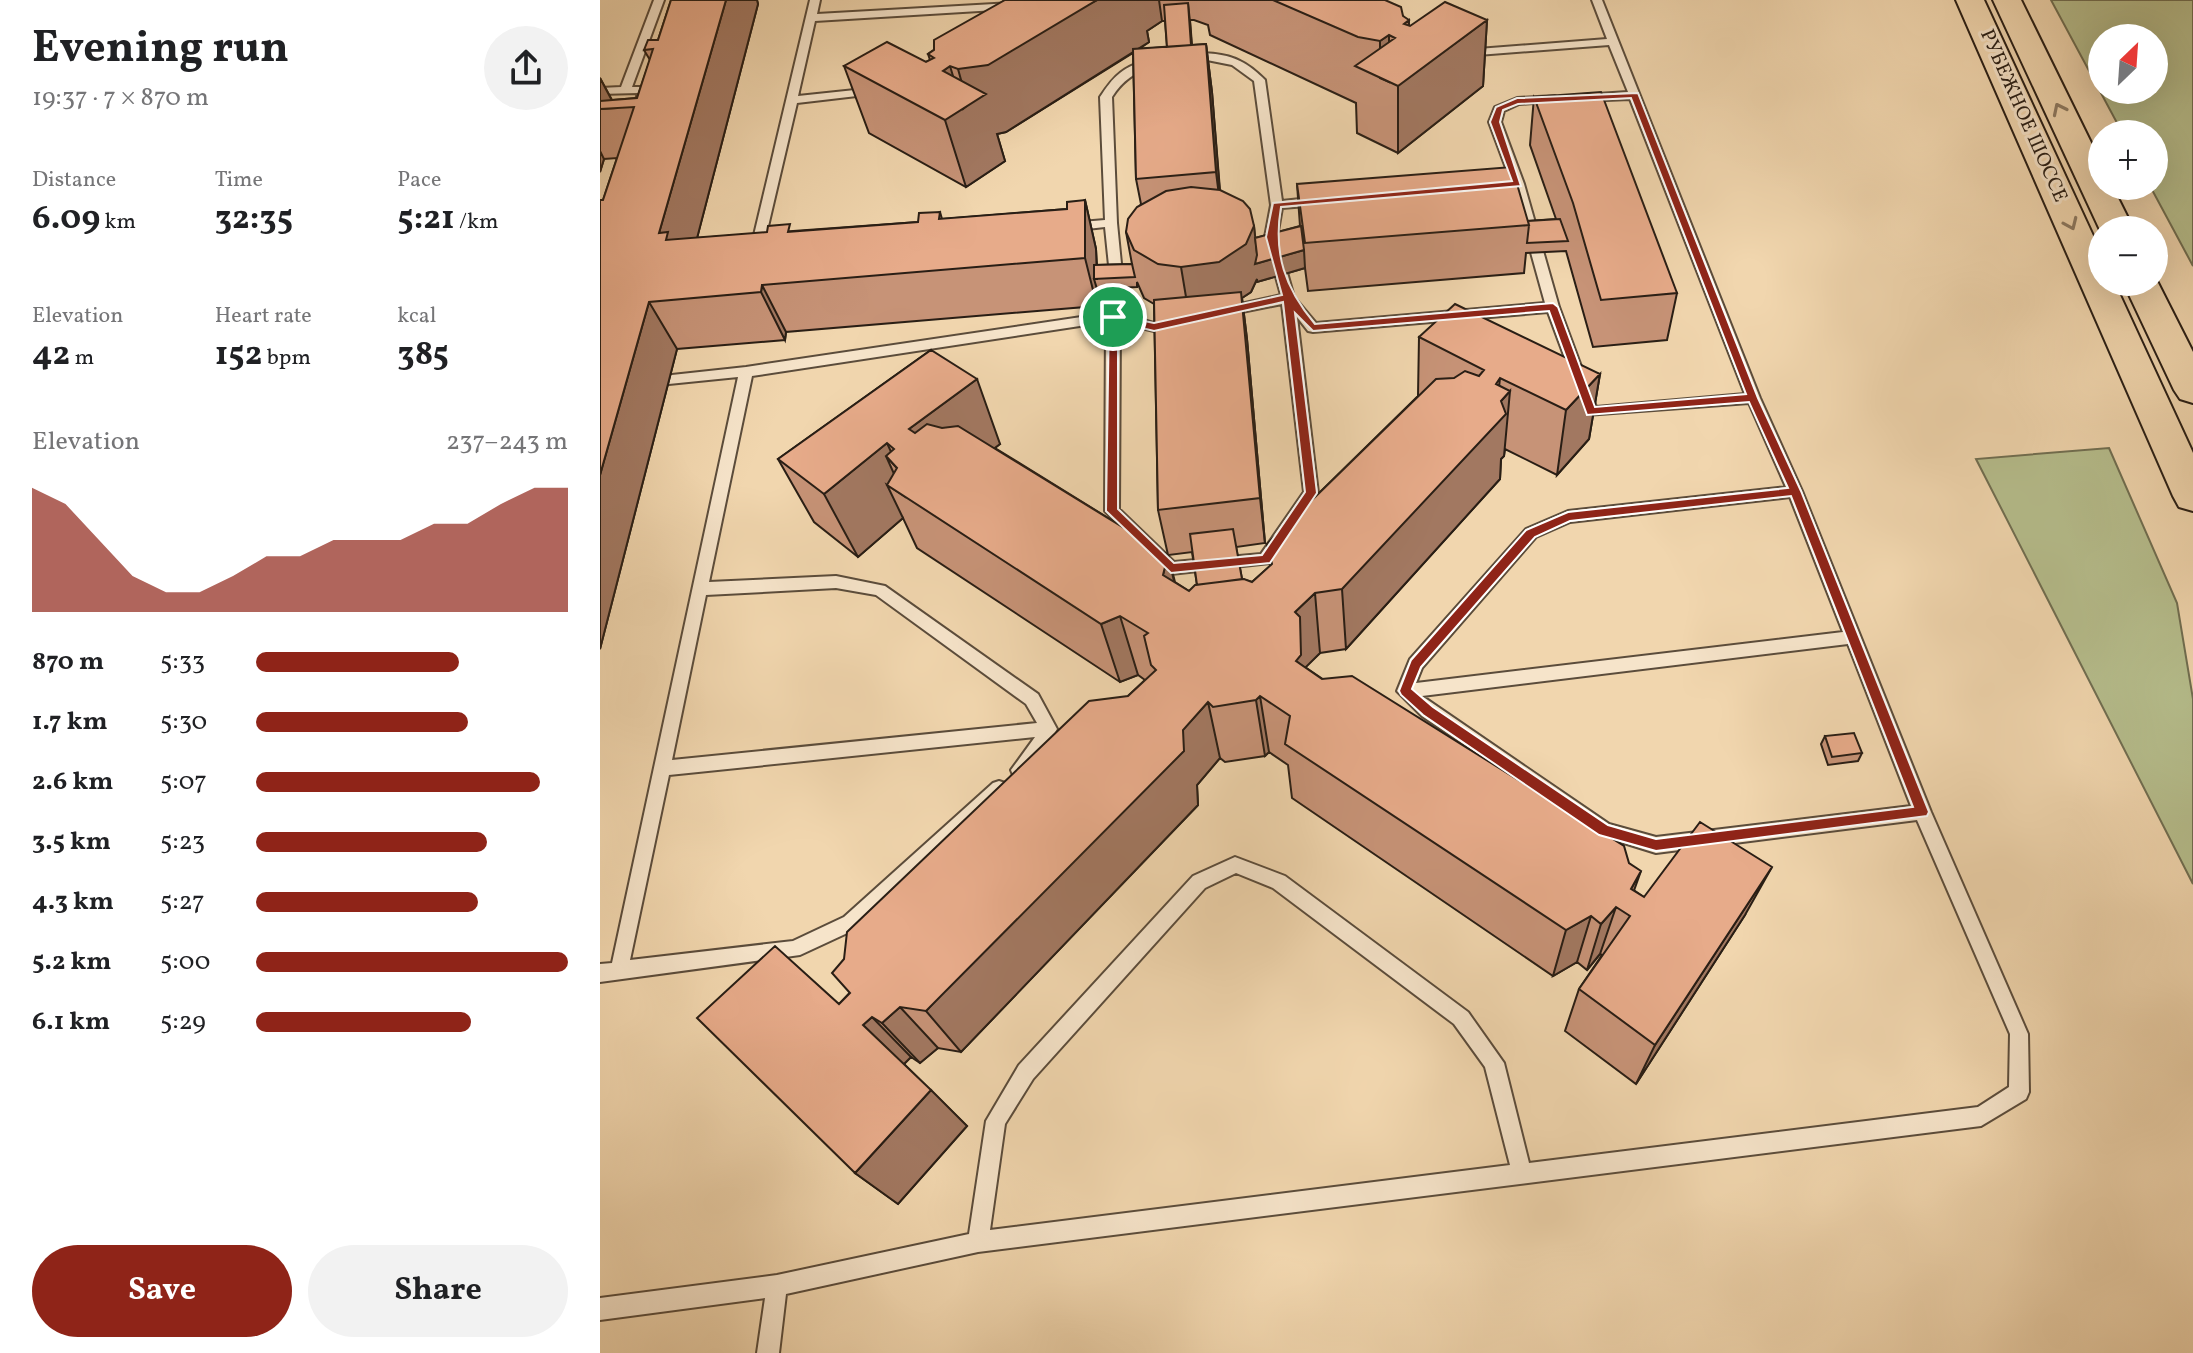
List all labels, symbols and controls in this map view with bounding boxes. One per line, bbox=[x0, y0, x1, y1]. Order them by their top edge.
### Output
text: Evening run bbox=[32, 19, 289, 80]
north arrow bbox=[2088, 24, 2168, 104]
map controls bbox=[2088, 24, 2168, 296]
street label: РУБЕЖНОЕ ШОССЕ bbox=[1972, 25, 2074, 207]
button: share bbox=[484, 26, 568, 110]
text: 19:37 · 7 × 870 m bbox=[32, 80, 209, 116]
one-way arrow bbox=[2053, 103, 2069, 117]
button: + bbox=[2088, 120, 2168, 200]
text: Distance bbox=[32, 165, 116, 196]
text: Time bbox=[215, 165, 263, 196]
text: Pace bbox=[397, 165, 441, 196]
text: 6.09 bbox=[32, 196, 100, 243]
text: 32:35 bbox=[215, 196, 293, 243]
text: 5:21 bbox=[397, 196, 455, 243]
text: km bbox=[100, 207, 136, 238]
text: /km bbox=[455, 207, 499, 238]
one-way arrow bbox=[2062, 216, 2078, 231]
button: − bbox=[2088, 216, 2168, 296]
pin bbox=[1079, 283, 1147, 351]
icon: arrive bbox=[1091, 295, 1135, 339]
text: Elevation bbox=[32, 301, 123, 332]
text: Heart rate bbox=[215, 301, 312, 332]
text: kcal bbox=[397, 301, 436, 332]
text: 42 bbox=[32, 332, 70, 379]
text: 152 bbox=[215, 332, 262, 379]
text: 385 bbox=[397, 332, 449, 379]
text: m bbox=[70, 343, 94, 374]
text: bpm bbox=[262, 343, 311, 374]
text: Elevation bbox=[32, 424, 140, 460]
text: 237–243 m bbox=[446, 424, 568, 460]
text: 870 m bbox=[32, 644, 104, 680]
text: 5:33 bbox=[160, 644, 205, 680]
text: 1.7 km bbox=[32, 704, 108, 740]
text: 5:30 bbox=[160, 704, 207, 740]
text: 2.6 km bbox=[32, 764, 113, 800]
text: 5:07 bbox=[160, 764, 207, 800]
text: 3.5 km bbox=[32, 824, 111, 860]
text: 5:23 bbox=[160, 824, 205, 860]
text: 4.3 km bbox=[32, 884, 114, 920]
text: 5:27 bbox=[160, 884, 205, 920]
text: 5.2 km bbox=[32, 944, 112, 980]
text: 5:00 bbox=[160, 944, 210, 980]
text: 6.1 km bbox=[32, 1004, 110, 1040]
text: 5:29 bbox=[160, 1004, 206, 1040]
button: Save bbox=[32, 1245, 292, 1337]
button: Share bbox=[308, 1245, 568, 1337]

